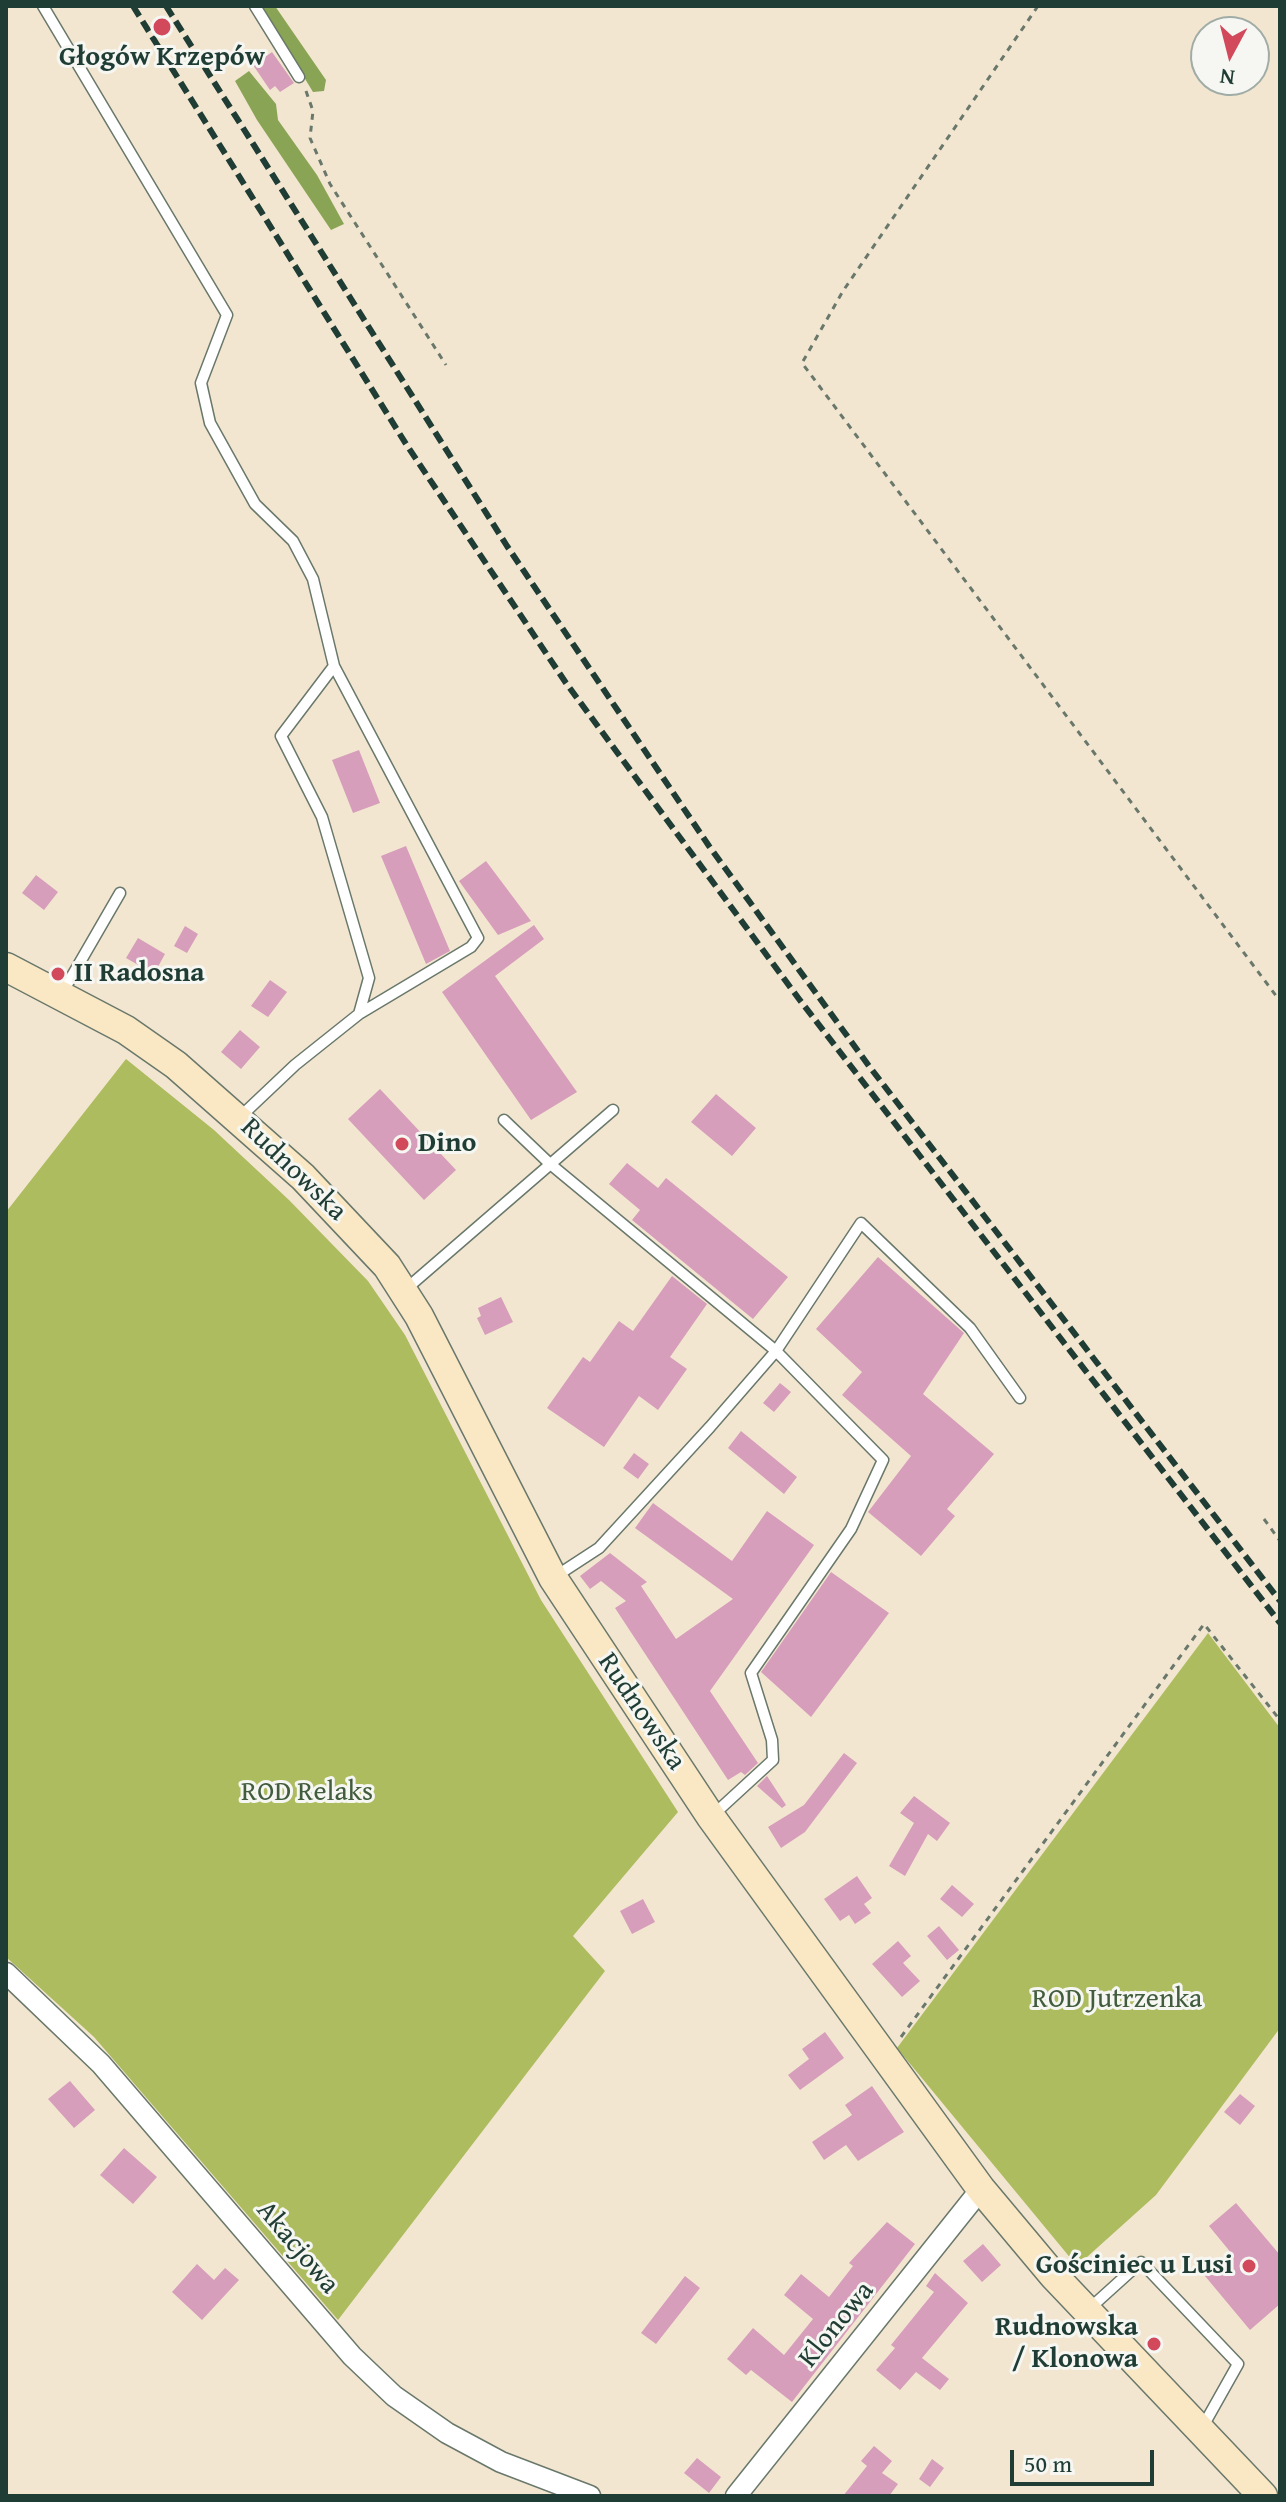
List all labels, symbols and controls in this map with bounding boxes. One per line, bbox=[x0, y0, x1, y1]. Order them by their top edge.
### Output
marker: Głogów Krzepów bbox=[151, 16, 173, 38]
north arrow bbox=[1190, 16, 1270, 96]
place label: Głogów Krzepów bbox=[59, 41, 265, 75]
text: N bbox=[1218, 61, 1237, 95]
place label: II Radosna bbox=[74, 957, 205, 991]
marker: II Radosna bbox=[49, 965, 67, 983]
street label: Rudnowska bbox=[233, 1111, 353, 1229]
place label: Dino bbox=[418, 1127, 476, 1161]
marker: Dino bbox=[393, 1135, 411, 1153]
street label: Rudnowska bbox=[590, 1647, 692, 1777]
park label: ROD Relaks bbox=[241, 1776, 373, 1810]
park label: ROD Jutrzenka bbox=[1032, 1983, 1202, 2017]
street label: Akacjowa bbox=[248, 2195, 346, 2301]
place label: Gościniec u Lusi bbox=[1036, 2249, 1233, 2283]
marker: Gościniec u Lusi bbox=[1240, 2257, 1258, 2275]
street label: Klonowa bbox=[792, 2275, 882, 2375]
place label: Rudnowska / Klonowa bbox=[995, 2311, 1138, 2377]
marker: Rudnowska / Klonowa bbox=[1145, 2335, 1163, 2353]
scale bar bbox=[1014, 2434, 1158, 2484]
text: 50 m bbox=[1024, 2446, 1072, 2481]

